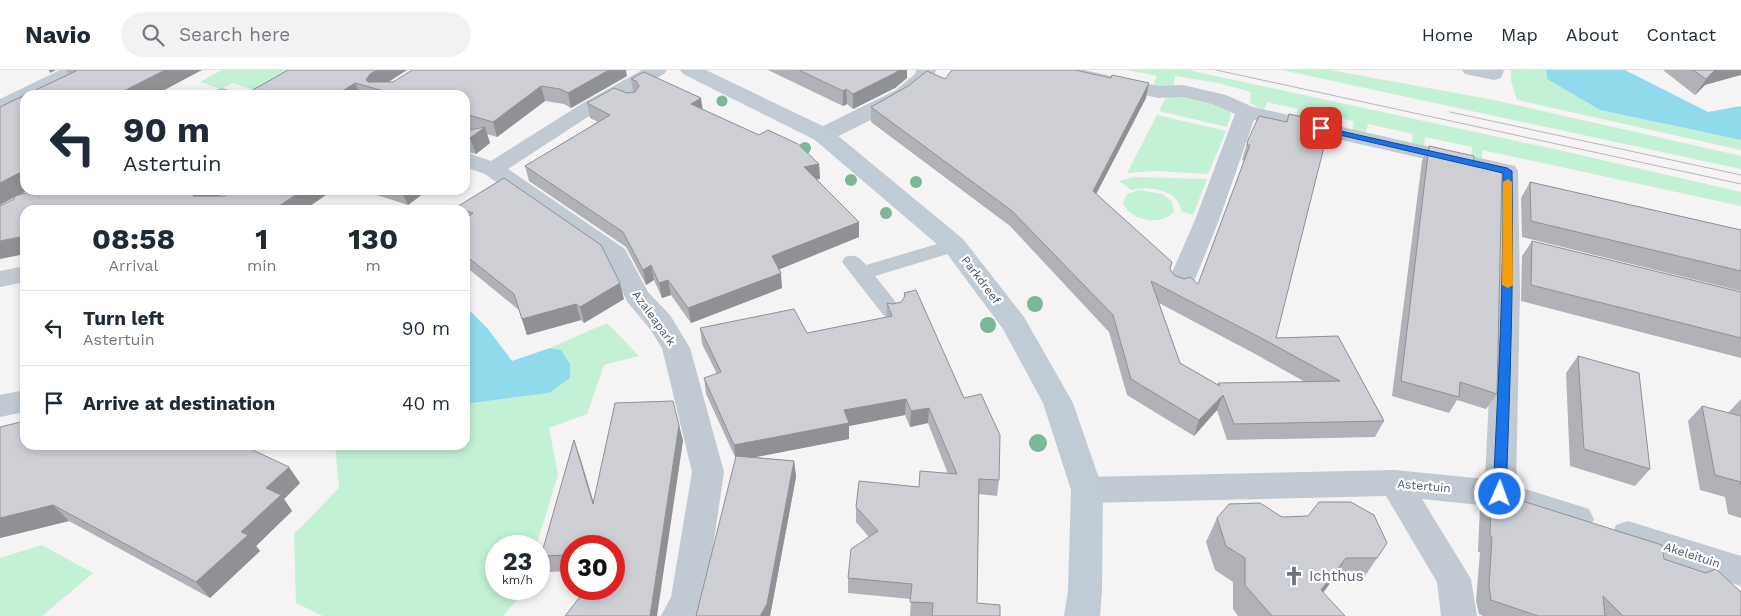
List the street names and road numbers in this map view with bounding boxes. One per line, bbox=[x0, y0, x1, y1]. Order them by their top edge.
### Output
street label: Parkdreef bbox=[958, 253, 1004, 307]
street label: Azaleapark bbox=[629, 288, 679, 348]
street label: Astertuin bbox=[1397, 477, 1451, 495]
street label: Akeleituin bbox=[1662, 539, 1722, 571]

